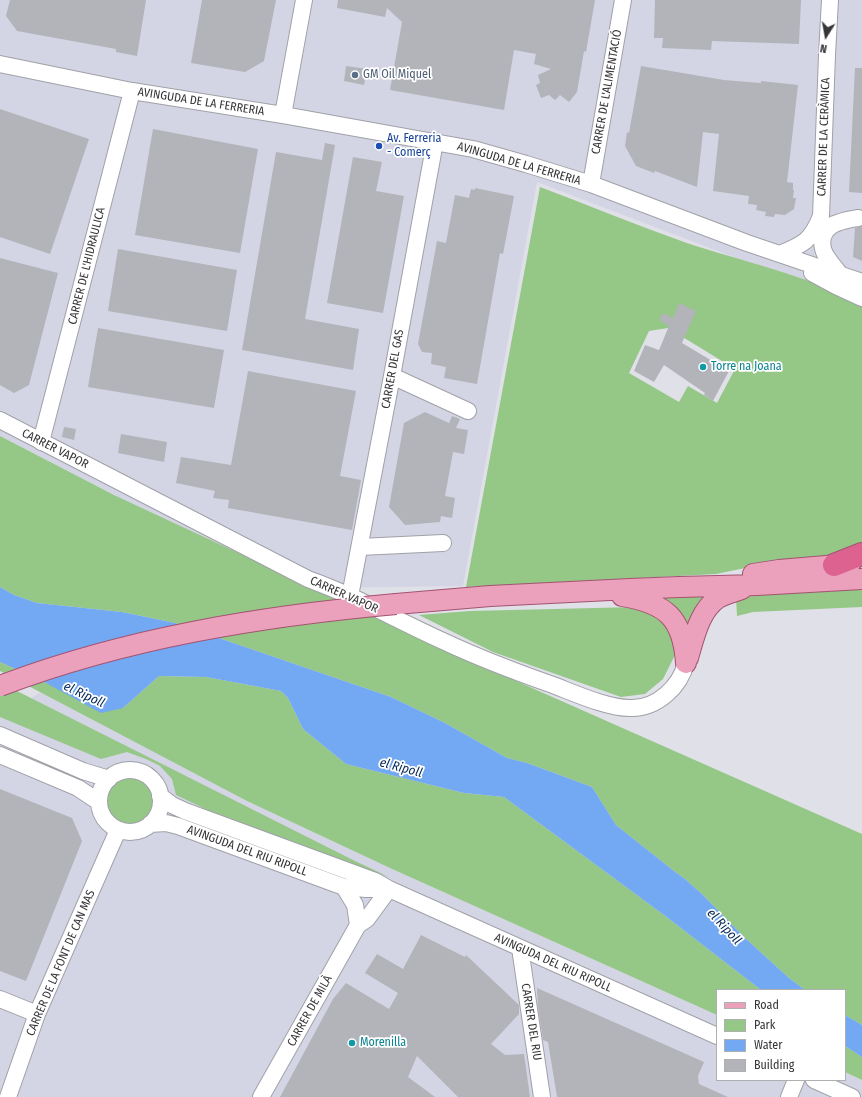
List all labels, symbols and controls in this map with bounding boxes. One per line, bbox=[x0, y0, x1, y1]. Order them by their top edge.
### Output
north arrow bbox=[806, 16, 846, 56]
street label: CARRER DE L'ALIMENTACIÓ bbox=[589, 29, 625, 155]
text: N bbox=[819, 41, 828, 55]
place label: GM Oil Miquel bbox=[363, 68, 431, 82]
marker: GM Oil Miquel bbox=[350, 70, 360, 80]
street label: CARRER DE LA CERÀMICA bbox=[815, 77, 833, 197]
street label: AVINGUDA DE LA FERRERIA bbox=[137, 85, 265, 119]
place label: Av. Ferreria - Comerç bbox=[387, 132, 441, 160]
street label: AVINGUDA DE LA FERRERIA bbox=[455, 139, 583, 189]
marker: Av. Ferreria - Comerç bbox=[374, 141, 384, 151]
street label: CARRER DE L'HIDRAULICA bbox=[65, 206, 109, 326]
street label: CARRER DEL GAS bbox=[379, 328, 407, 410]
place label: Torre na Joana bbox=[711, 360, 782, 374]
marker: Torre na Joana bbox=[698, 362, 708, 372]
street label: CARRER VAPOR bbox=[19, 426, 91, 472]
street label: CARRER VAPOR bbox=[308, 574, 380, 616]
water label: el Ripoll bbox=[61, 679, 107, 711]
water label: el Ripoll bbox=[378, 755, 424, 781]
street label: AVINGUDA DEL RIU RIPOLL bbox=[185, 823, 309, 879]
street label: CARRER DE LA FONT DE CAN MAS bbox=[24, 888, 98, 1038]
water label: el Ripoll bbox=[704, 906, 744, 948]
street label: AVINGUDA DEL RIU RIPOLL bbox=[492, 931, 614, 995]
street label: CARRER DE MILÀ bbox=[285, 973, 335, 1049]
street label: CARRER DEL RIU bbox=[518, 982, 544, 1062]
legend bbox=[716, 989, 846, 1081]
text: Road bbox=[754, 998, 779, 1012]
text: Park bbox=[754, 1018, 775, 1032]
place label: Morenilla bbox=[360, 1036, 406, 1050]
marker: Morenilla bbox=[347, 1038, 357, 1048]
text: Water bbox=[754, 1038, 782, 1052]
text: Building bbox=[754, 1058, 794, 1072]

